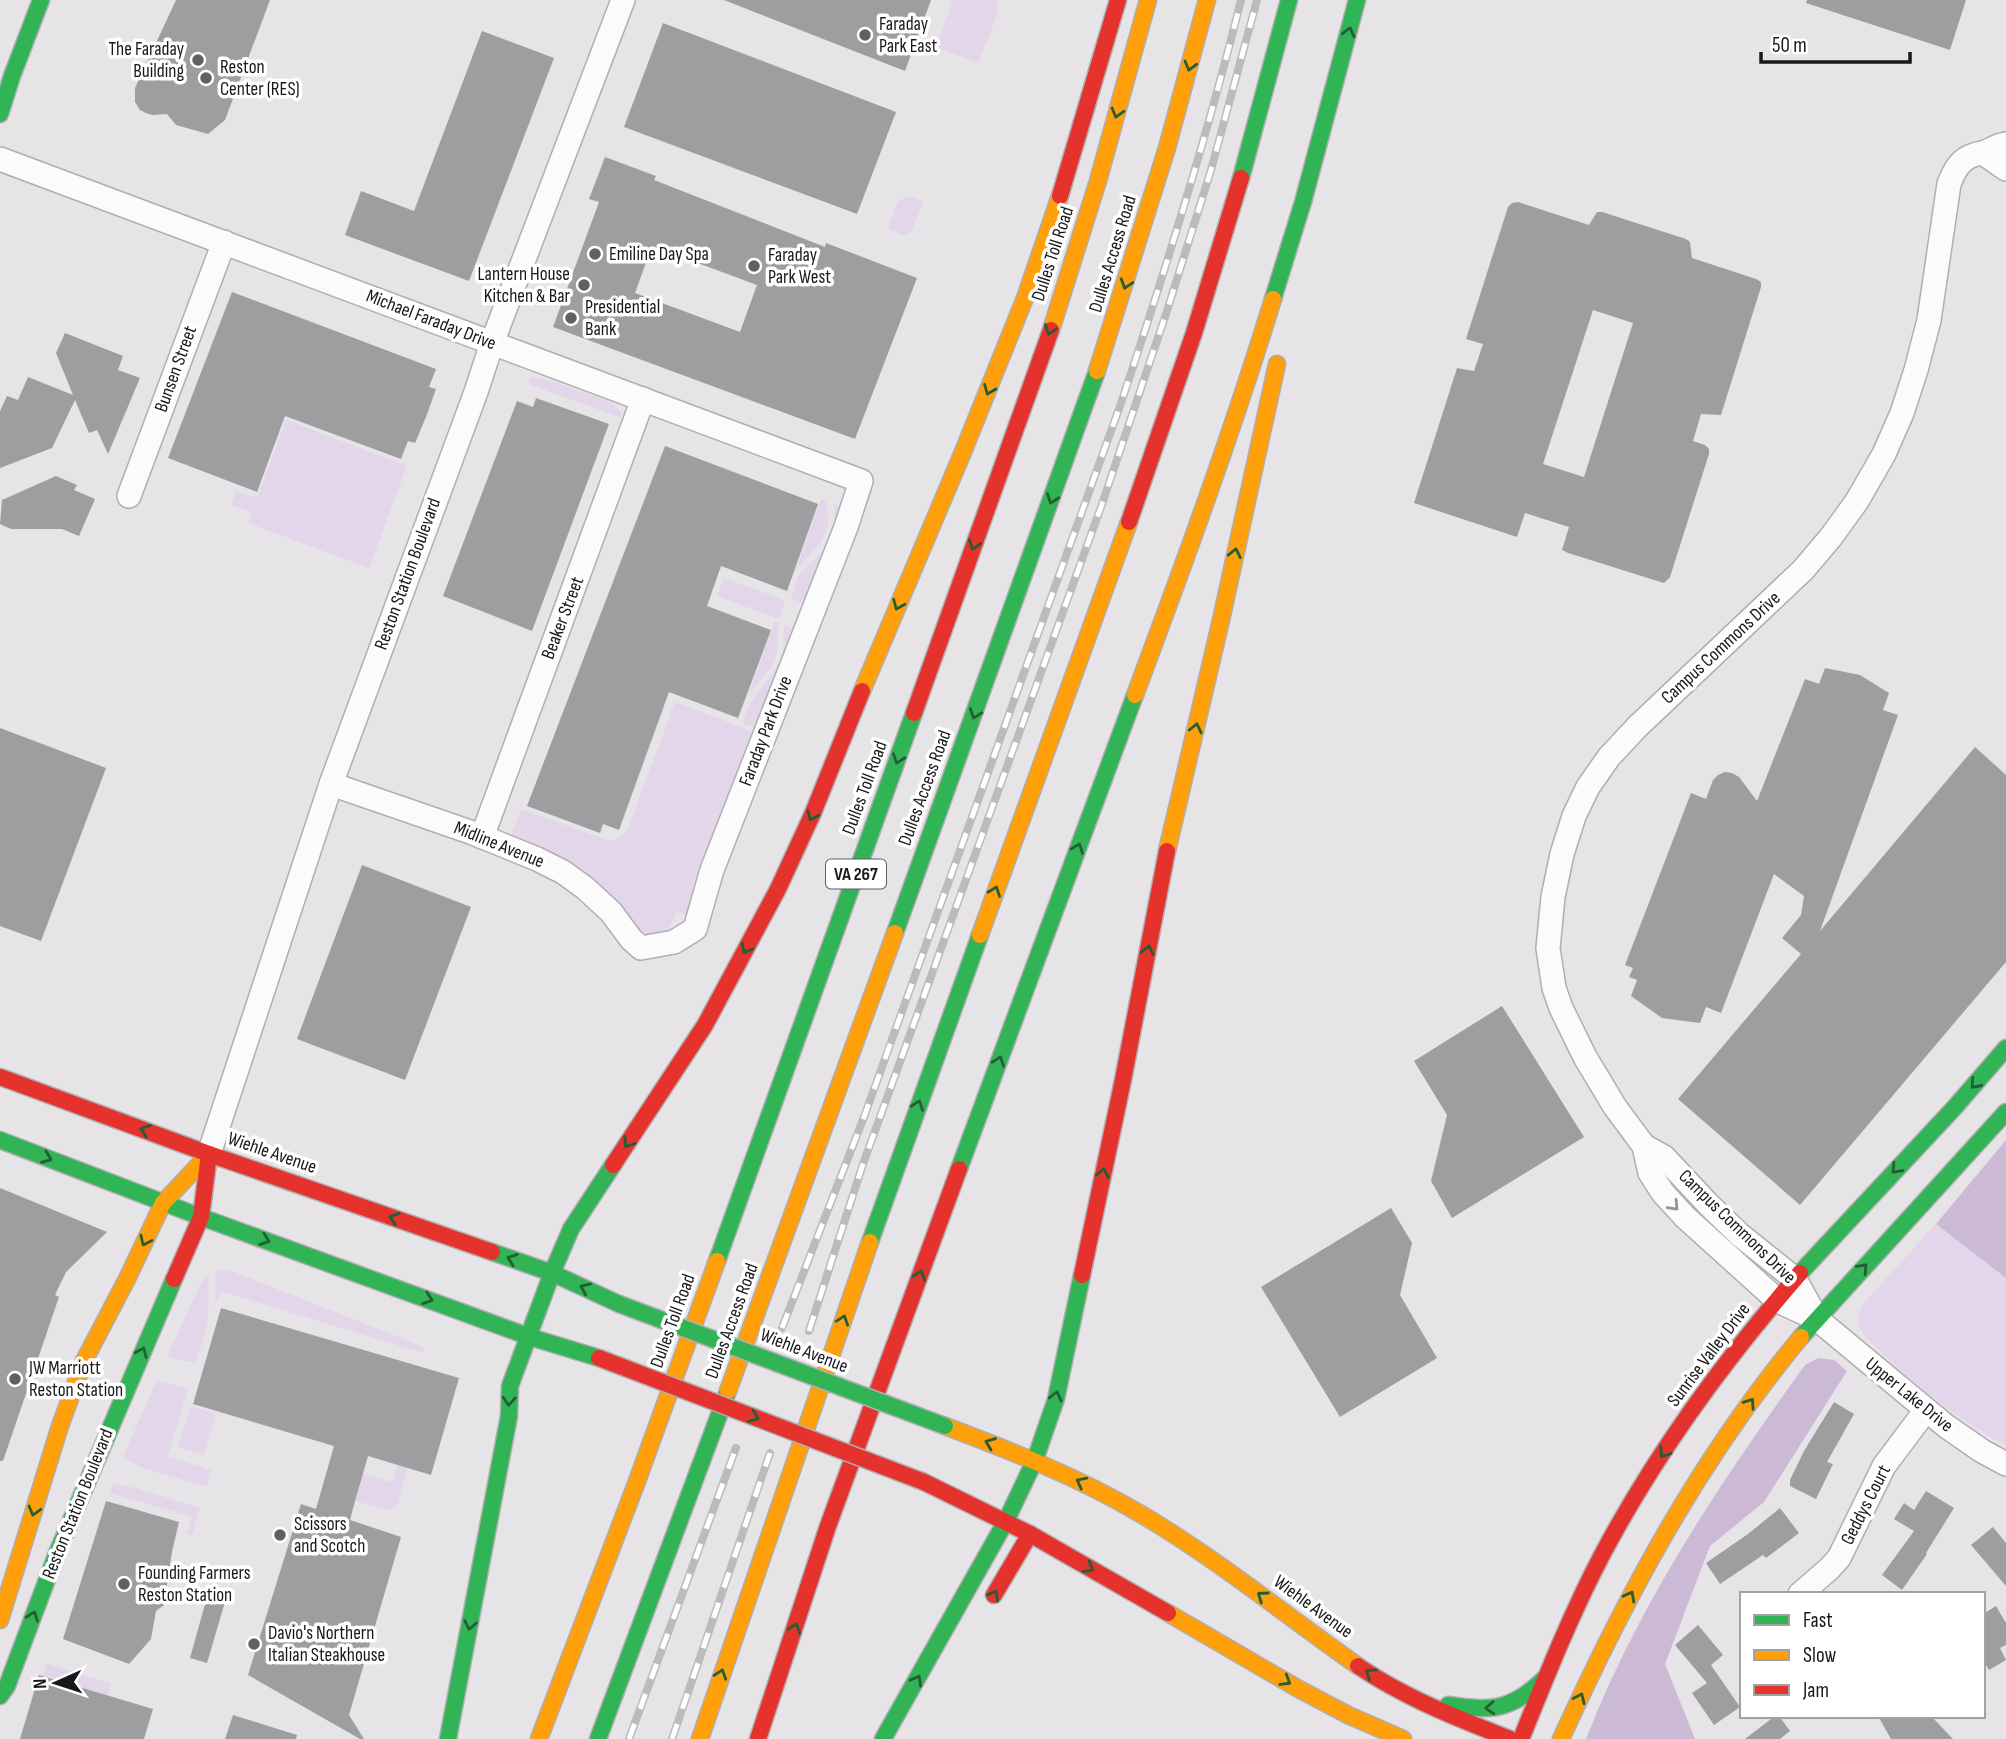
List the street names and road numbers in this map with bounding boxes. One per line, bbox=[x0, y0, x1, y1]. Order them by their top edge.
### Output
street label: Dulles Access Road bbox=[1084, 193, 1142, 315]
street label: Dulles Toll Road bbox=[1027, 204, 1079, 304]
street label: Michael Faraday Drive bbox=[363, 285, 499, 355]
street label: Bunsen Street bbox=[150, 322, 202, 415]
street label: Reston Station Boulevard bbox=[370, 495, 446, 653]
street label: Beaker Street bbox=[537, 573, 589, 663]
street label: Campus Commons Drive bbox=[1657, 587, 1785, 709]
street label: Faraday Park Drive bbox=[734, 673, 798, 789]
street label: Dulles Access Road bbox=[893, 727, 957, 849]
street label: Dulles Toll Road bbox=[837, 738, 893, 838]
street label: Midline Avenue bbox=[450, 816, 548, 874]
road number: VA 267 bbox=[826, 860, 886, 888]
street label: Wiehle Avenue bbox=[225, 1127, 319, 1179]
street label: Campus Commons Drive bbox=[1673, 1165, 1801, 1289]
street label: Dulles Access Road bbox=[700, 1260, 764, 1382]
street label: Dulles Toll Road bbox=[645, 1271, 701, 1371]
street label: Sunrise Valley Drive bbox=[1662, 1299, 1756, 1411]
street label: Wiehle Avenue bbox=[757, 1324, 851, 1378]
street label: Upper Lake Drive bbox=[1860, 1353, 1958, 1437]
street label: Reston Station Boulevard bbox=[37, 1426, 119, 1582]
street label: Geddys Court bbox=[1836, 1461, 1896, 1549]
street label: Wiehle Avenue bbox=[1269, 1571, 1357, 1643]

